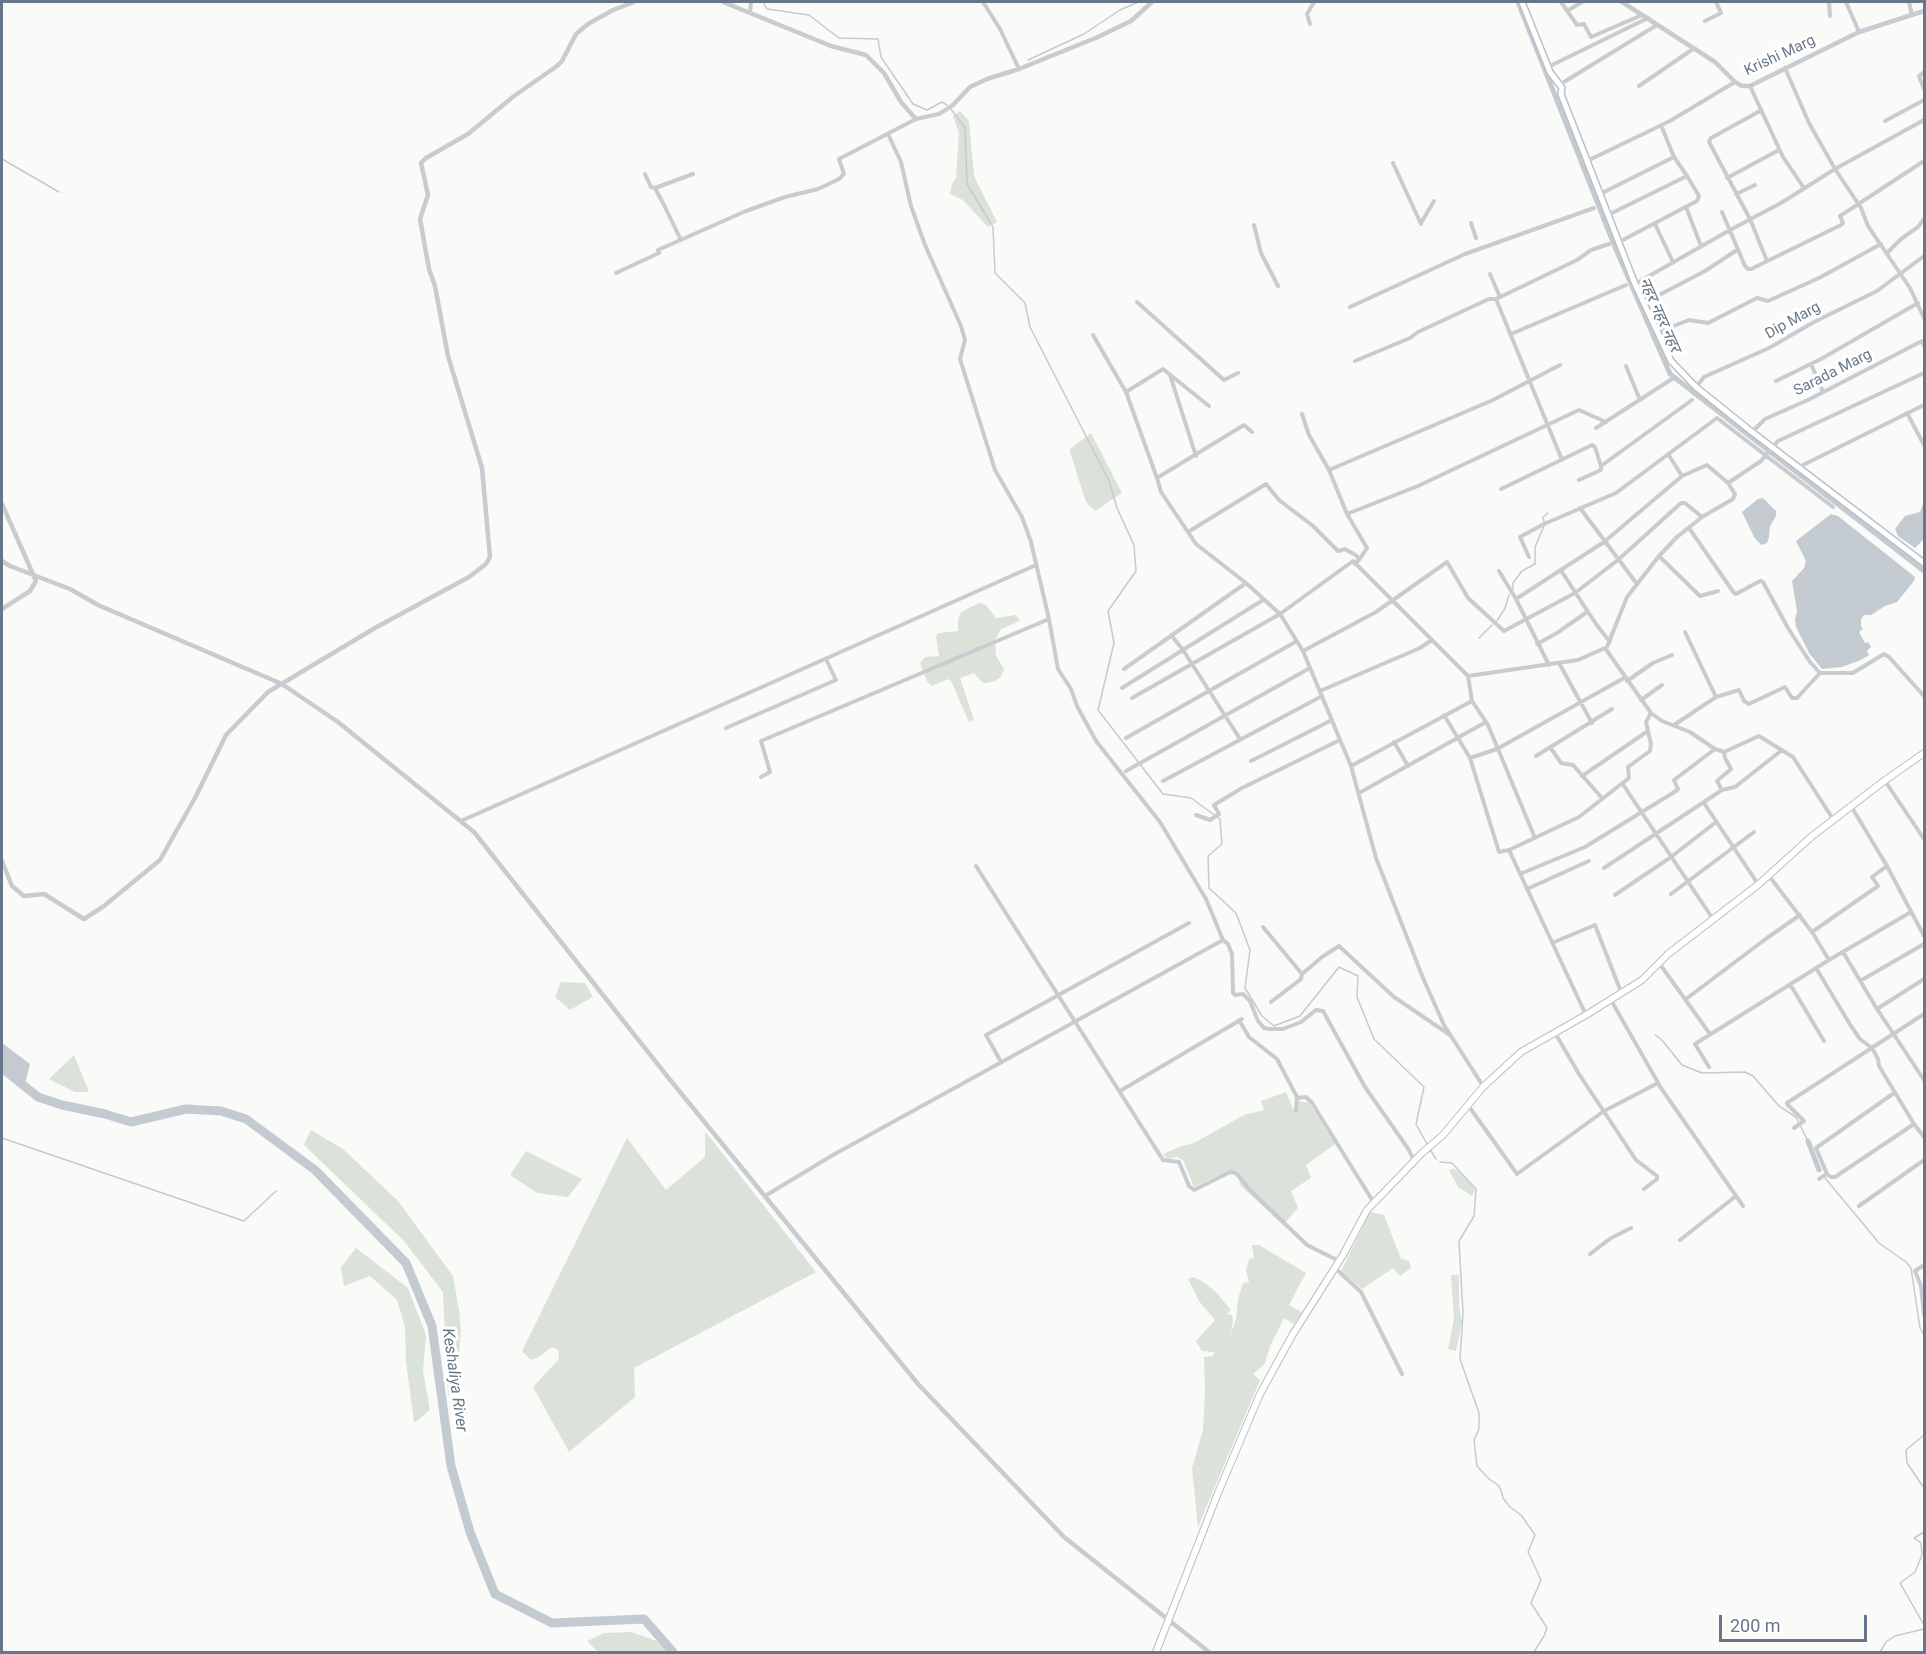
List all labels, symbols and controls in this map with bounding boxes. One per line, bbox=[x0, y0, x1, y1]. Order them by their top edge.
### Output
street label: Krishi Marg bbox=[1742, 32, 1818, 80]
water label: नहर नहर नहर bbox=[1634, 275, 1684, 355]
street label: Dip Marg bbox=[1762, 299, 1824, 343]
street label: Sarada Marg bbox=[1791, 346, 1875, 400]
water label: Keshaliya River bbox=[437, 1327, 471, 1433]
scale bar bbox=[1722, 1603, 1870, 1641]
text: 200 m bbox=[1730, 1615, 1781, 1636]

